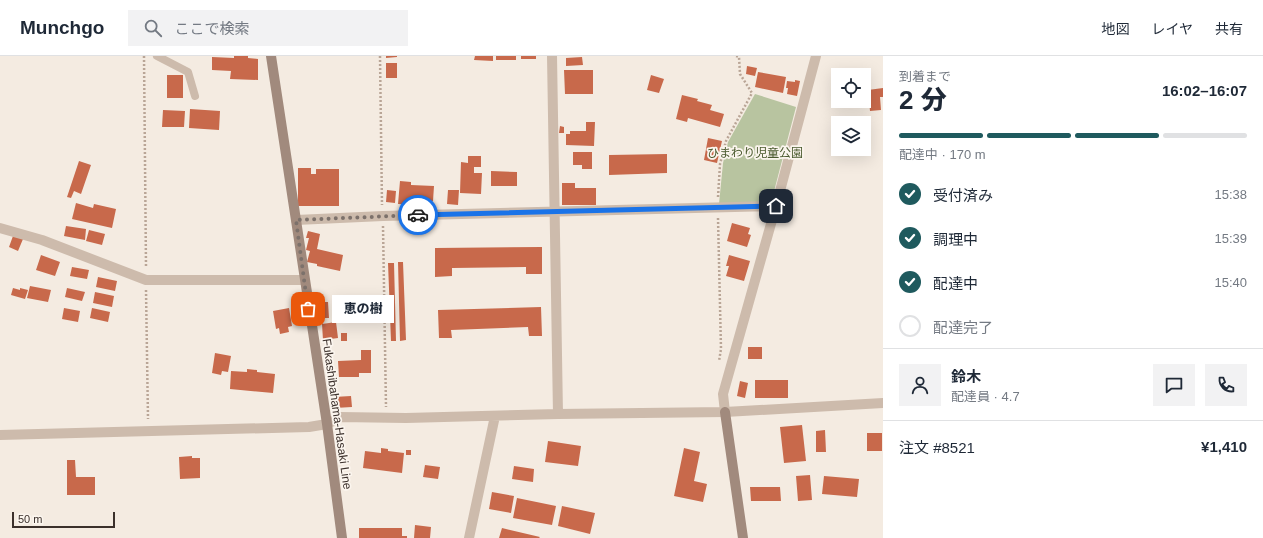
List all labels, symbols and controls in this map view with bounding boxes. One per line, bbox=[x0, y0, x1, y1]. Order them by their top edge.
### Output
search box bbox=[128, 10, 408, 46]
text: Munchgo bbox=[20, 17, 104, 38]
icon: search bbox=[142, 17, 164, 39]
text: ここで検索 bbox=[174, 20, 249, 37]
text: 地図 bbox=[1101, 21, 1129, 37]
text: レイヤ bbox=[1151, 21, 1193, 37]
text: 共有 bbox=[1215, 21, 1243, 37]
map controls bbox=[831, 68, 871, 156]
button: locate bbox=[831, 68, 871, 108]
text: 到着まで bbox=[899, 69, 951, 84]
text: 16:02–16:07 bbox=[1162, 82, 1247, 99]
text: 2 分 bbox=[899, 85, 947, 115]
button: layers bbox=[831, 116, 871, 156]
park label: ひまわり児童公園 bbox=[707, 146, 803, 160]
text: 配達中 · 170 m bbox=[899, 147, 986, 162]
icon: check bbox=[899, 183, 921, 205]
text: 受付済み bbox=[933, 187, 993, 204]
text: 15:38 bbox=[1214, 187, 1247, 202]
pin bbox=[759, 189, 793, 223]
courier bbox=[398, 195, 438, 235]
icon: home bbox=[765, 195, 787, 217]
icon: car bbox=[407, 204, 429, 226]
icon: check bbox=[899, 227, 921, 249]
text: 調理中 bbox=[933, 231, 978, 248]
text: 15:39 bbox=[1214, 231, 1247, 246]
icon: check bbox=[899, 271, 921, 293]
text: 配達中 bbox=[933, 275, 978, 292]
text: 15:40 bbox=[1214, 275, 1247, 290]
pin bbox=[291, 292, 325, 326]
callout: 恵の樹 bbox=[332, 295, 394, 323]
icon: bag bbox=[297, 298, 319, 320]
text: 恵の樹 bbox=[343, 301, 383, 316]
text: 配達完了 bbox=[933, 319, 993, 336]
street label: Fukashibahama-Hasaki Line bbox=[319, 338, 355, 491]
button: person bbox=[899, 364, 941, 406]
button: chat bbox=[1153, 364, 1195, 406]
button: phone bbox=[1205, 364, 1247, 406]
text: 鈴木 bbox=[951, 368, 981, 385]
text: 配達員 · 4.7 bbox=[951, 389, 1020, 404]
text: ¥1,410 bbox=[1201, 438, 1247, 455]
text: 注文 #8521 bbox=[899, 439, 975, 456]
scale bar bbox=[12, 510, 115, 529]
text: 50 m bbox=[18, 513, 42, 525]

